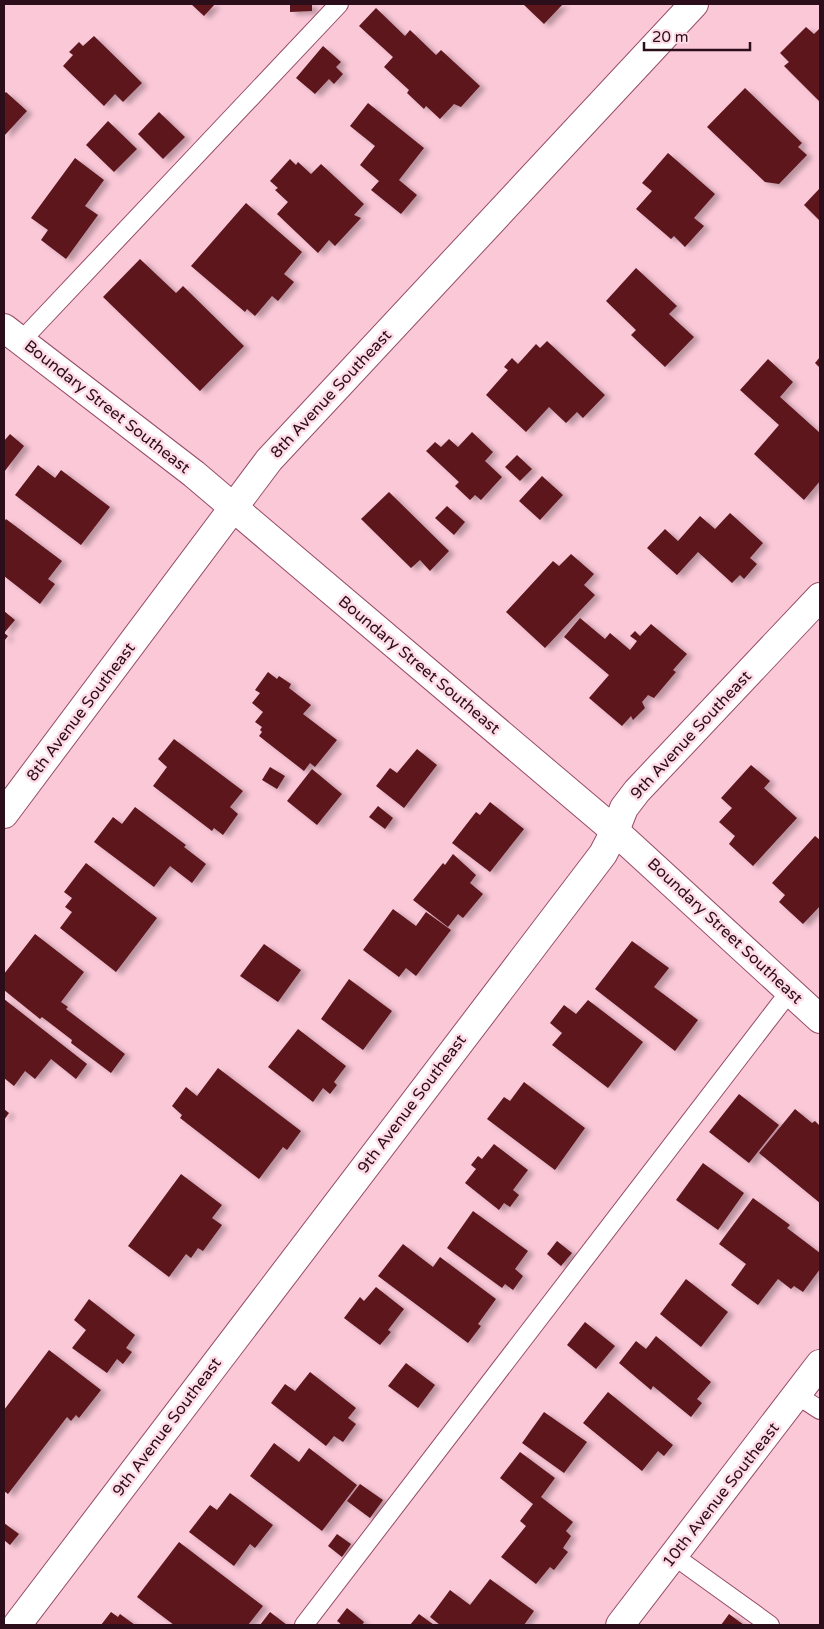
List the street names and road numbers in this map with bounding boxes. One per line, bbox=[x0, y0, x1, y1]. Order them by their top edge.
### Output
street label: 8th Avenue Southeast bbox=[266, 326, 396, 462]
street label: Boundary Street Southeast bbox=[20, 336, 194, 478]
street label: Boundary Street Southeast bbox=[334, 591, 504, 739]
street label: 8th Avenue Southeast bbox=[22, 639, 140, 785]
street label: 9th Avenue Southeast bbox=[626, 667, 756, 803]
street label: Boundary Street Southeast bbox=[643, 854, 807, 1008]
street label: 9th Avenue Southeast bbox=[353, 1031, 471, 1177]
street label: 9th Avenue Southeast bbox=[108, 1354, 226, 1500]
street label: 10th Avenue Southeast bbox=[658, 1419, 784, 1571]

